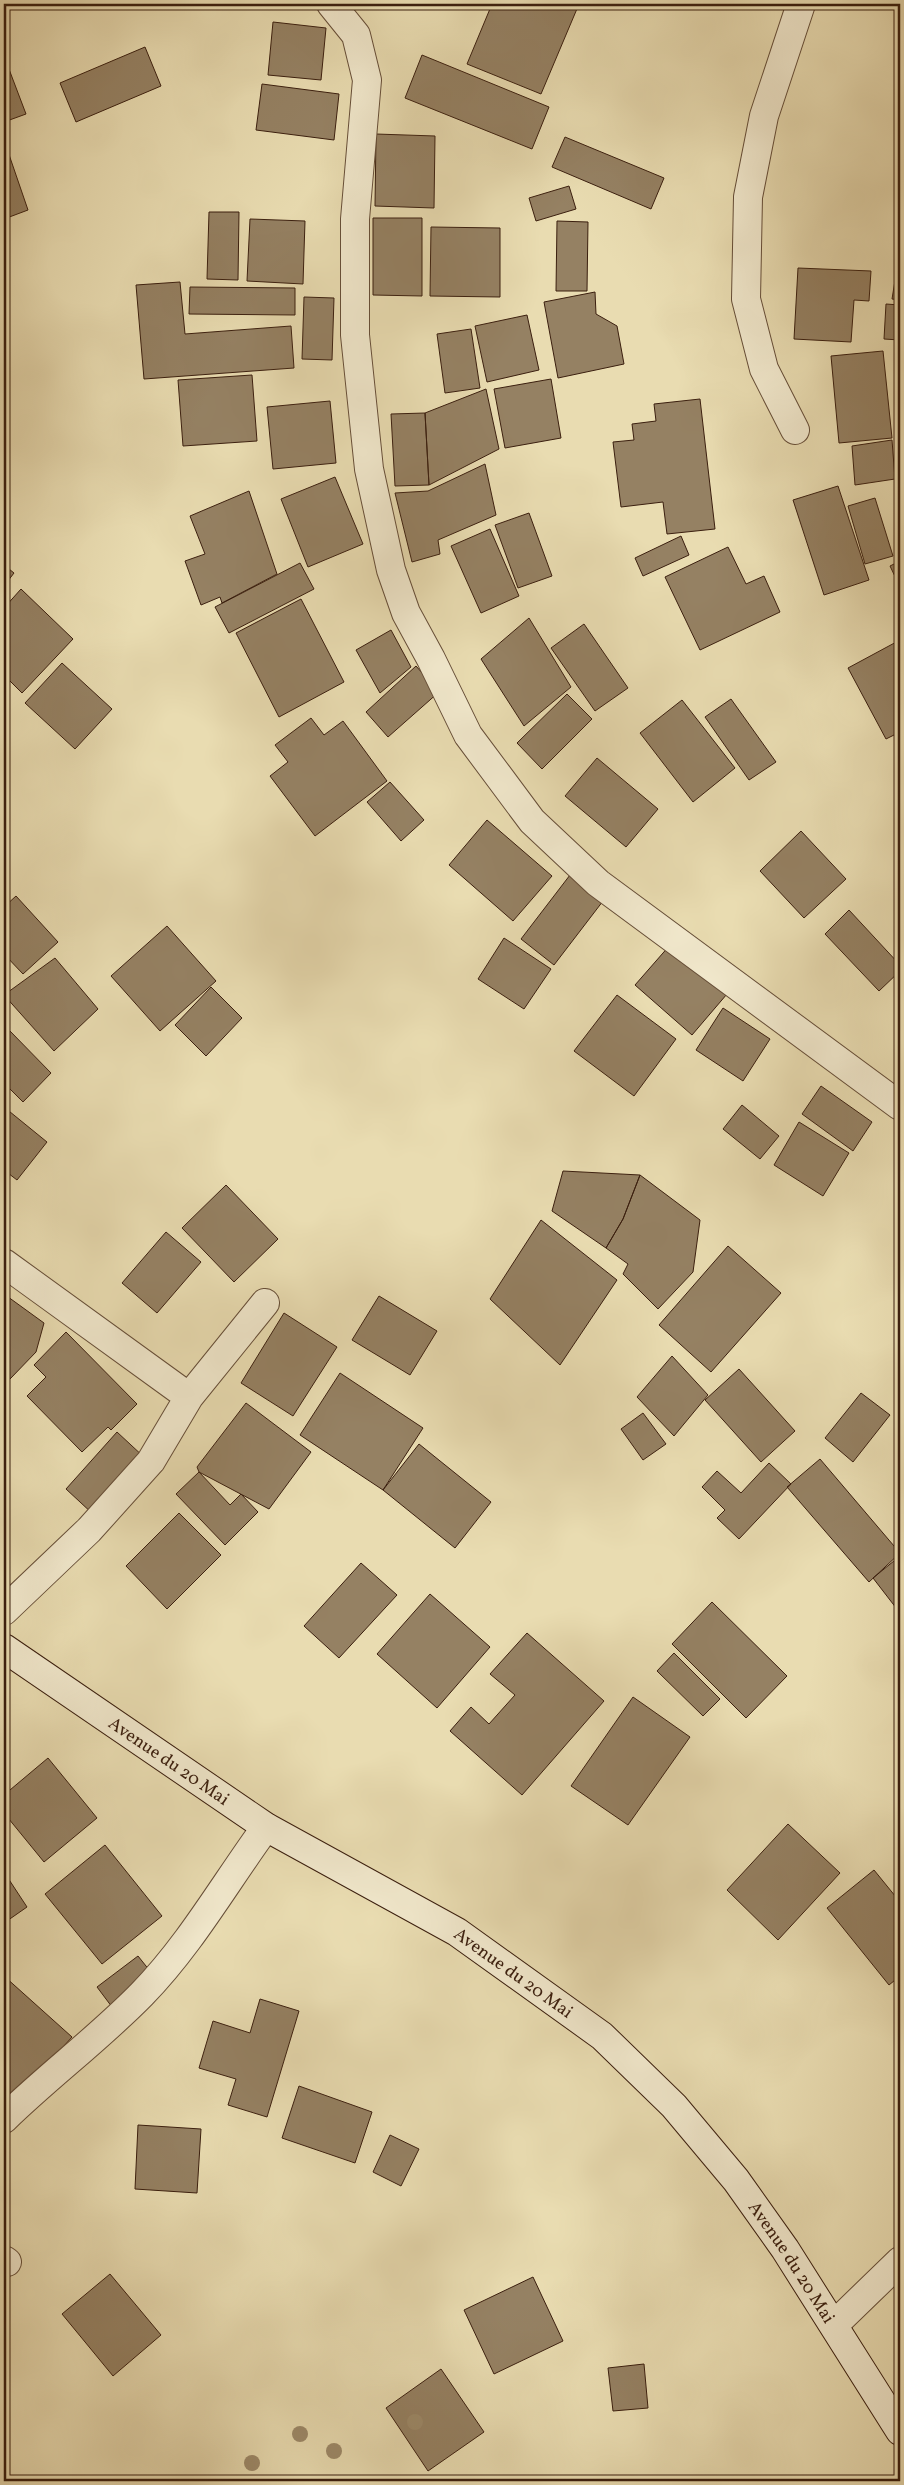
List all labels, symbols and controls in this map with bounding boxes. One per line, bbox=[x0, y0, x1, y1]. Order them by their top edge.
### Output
street label: Avenue du 20 Mai bbox=[103, 1712, 234, 1812]
street label: Avenue du 20 Mai bbox=[448, 1922, 578, 2025]
street label: Avenue du 20 Mai bbox=[741, 2197, 840, 2329]

